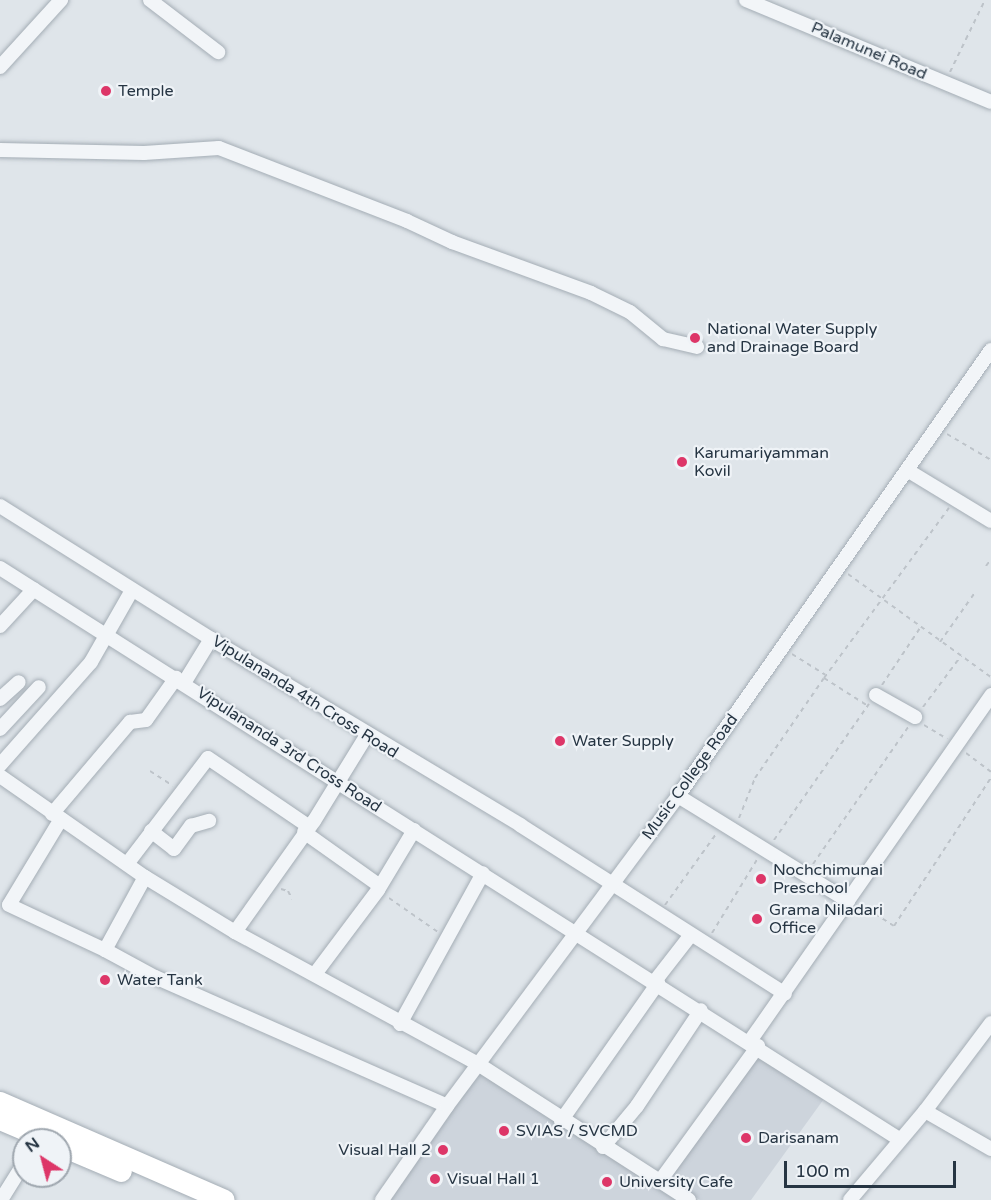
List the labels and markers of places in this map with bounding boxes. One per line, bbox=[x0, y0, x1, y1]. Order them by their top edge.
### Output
place label: Temple bbox=[118, 81, 174, 101]
marker: Temple bbox=[99, 84, 113, 98]
place label: National Water Supply and Drainage Board bbox=[707, 319, 877, 357]
marker: National Water Supply and Drainage Board bbox=[688, 331, 702, 345]
place label: Karumariyamman Kovil bbox=[694, 443, 829, 481]
marker: Karumariyamman Kovil bbox=[675, 455, 689, 469]
place label: Water Supply bbox=[572, 731, 674, 751]
marker: Water Supply bbox=[553, 734, 567, 748]
place label: Nochchimunai Preschool bbox=[773, 860, 883, 898]
marker: Nochchimunai Preschool bbox=[754, 872, 768, 886]
place label: Grama Niladari Office bbox=[769, 900, 883, 938]
marker: Grama Niladari Office bbox=[750, 912, 764, 926]
place label: Water Tank bbox=[117, 970, 203, 990]
marker: Water Tank bbox=[98, 973, 112, 987]
place label: SVIAS / SVCMD bbox=[516, 1121, 638, 1141]
marker: SVIAS / SVCMD bbox=[497, 1124, 511, 1138]
place label: Darisanam bbox=[758, 1128, 839, 1148]
marker: Darisanam bbox=[739, 1131, 753, 1145]
place label: Visual Hall 2 bbox=[338, 1140, 431, 1160]
marker: Visual Hall 2 bbox=[436, 1143, 450, 1157]
place label: Visual Hall 1 bbox=[447, 1169, 540, 1189]
marker: Visual Hall 1 bbox=[428, 1172, 442, 1186]
place label: University Cafe bbox=[619, 1172, 733, 1192]
marker: University Cafe bbox=[600, 1175, 614, 1189]

